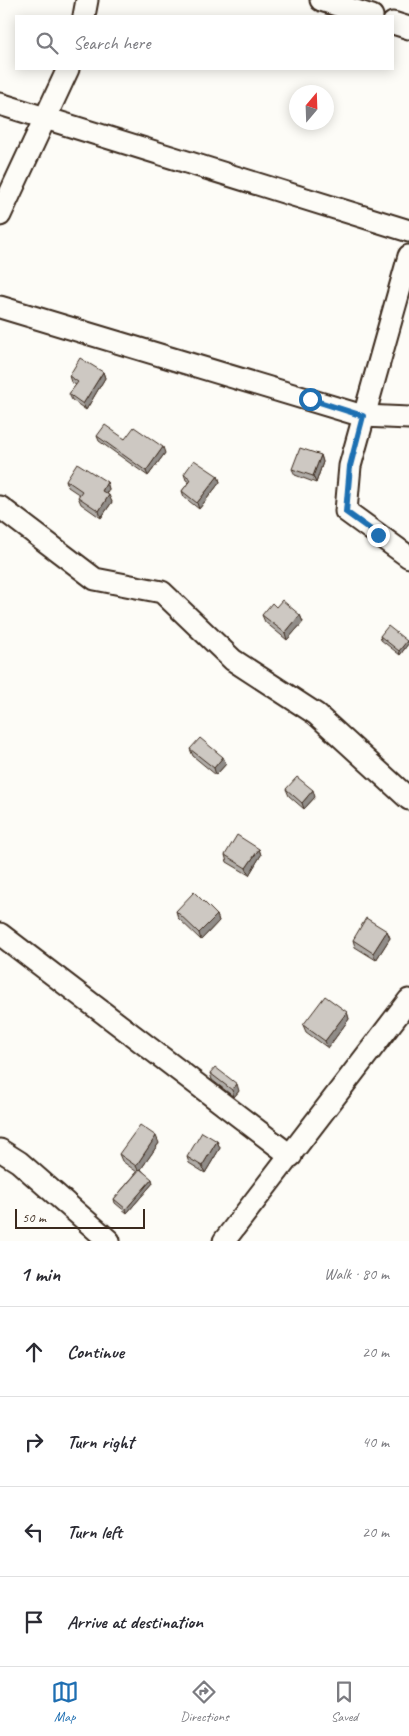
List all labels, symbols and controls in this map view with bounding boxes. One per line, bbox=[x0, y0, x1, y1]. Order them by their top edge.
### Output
search box bbox=[15, 15, 394, 70]
icon: search bbox=[33, 29, 61, 57]
text: Search here bbox=[73, 31, 150, 55]
north arrow bbox=[289, 85, 334, 130]
route start bbox=[299, 388, 322, 411]
route end bbox=[367, 524, 390, 547]
scale bar bbox=[15, 1206, 145, 1229]
text: 50 m bbox=[22, 1209, 46, 1226]
text: 1 min bbox=[20, 1261, 60, 1287]
text: Walk · 80 m bbox=[324, 1264, 389, 1284]
icon: ahead bbox=[20, 1338, 48, 1366]
text: Continue bbox=[67, 1340, 124, 1364]
text: 20 m bbox=[362, 1342, 389, 1362]
icon: right bbox=[20, 1428, 48, 1456]
text: Turn right bbox=[67, 1430, 134, 1454]
text: 40 m bbox=[362, 1432, 389, 1452]
icon: left bbox=[20, 1518, 48, 1546]
text: Turn left bbox=[67, 1520, 122, 1544]
text: 20 m bbox=[362, 1522, 389, 1542]
icon: arrive bbox=[20, 1608, 48, 1636]
text: Arrive at destination bbox=[67, 1610, 203, 1634]
tab: Map bbox=[51, 1678, 79, 1725]
tab: Directions bbox=[180, 1678, 229, 1725]
tab: Saved bbox=[330, 1678, 358, 1725]

